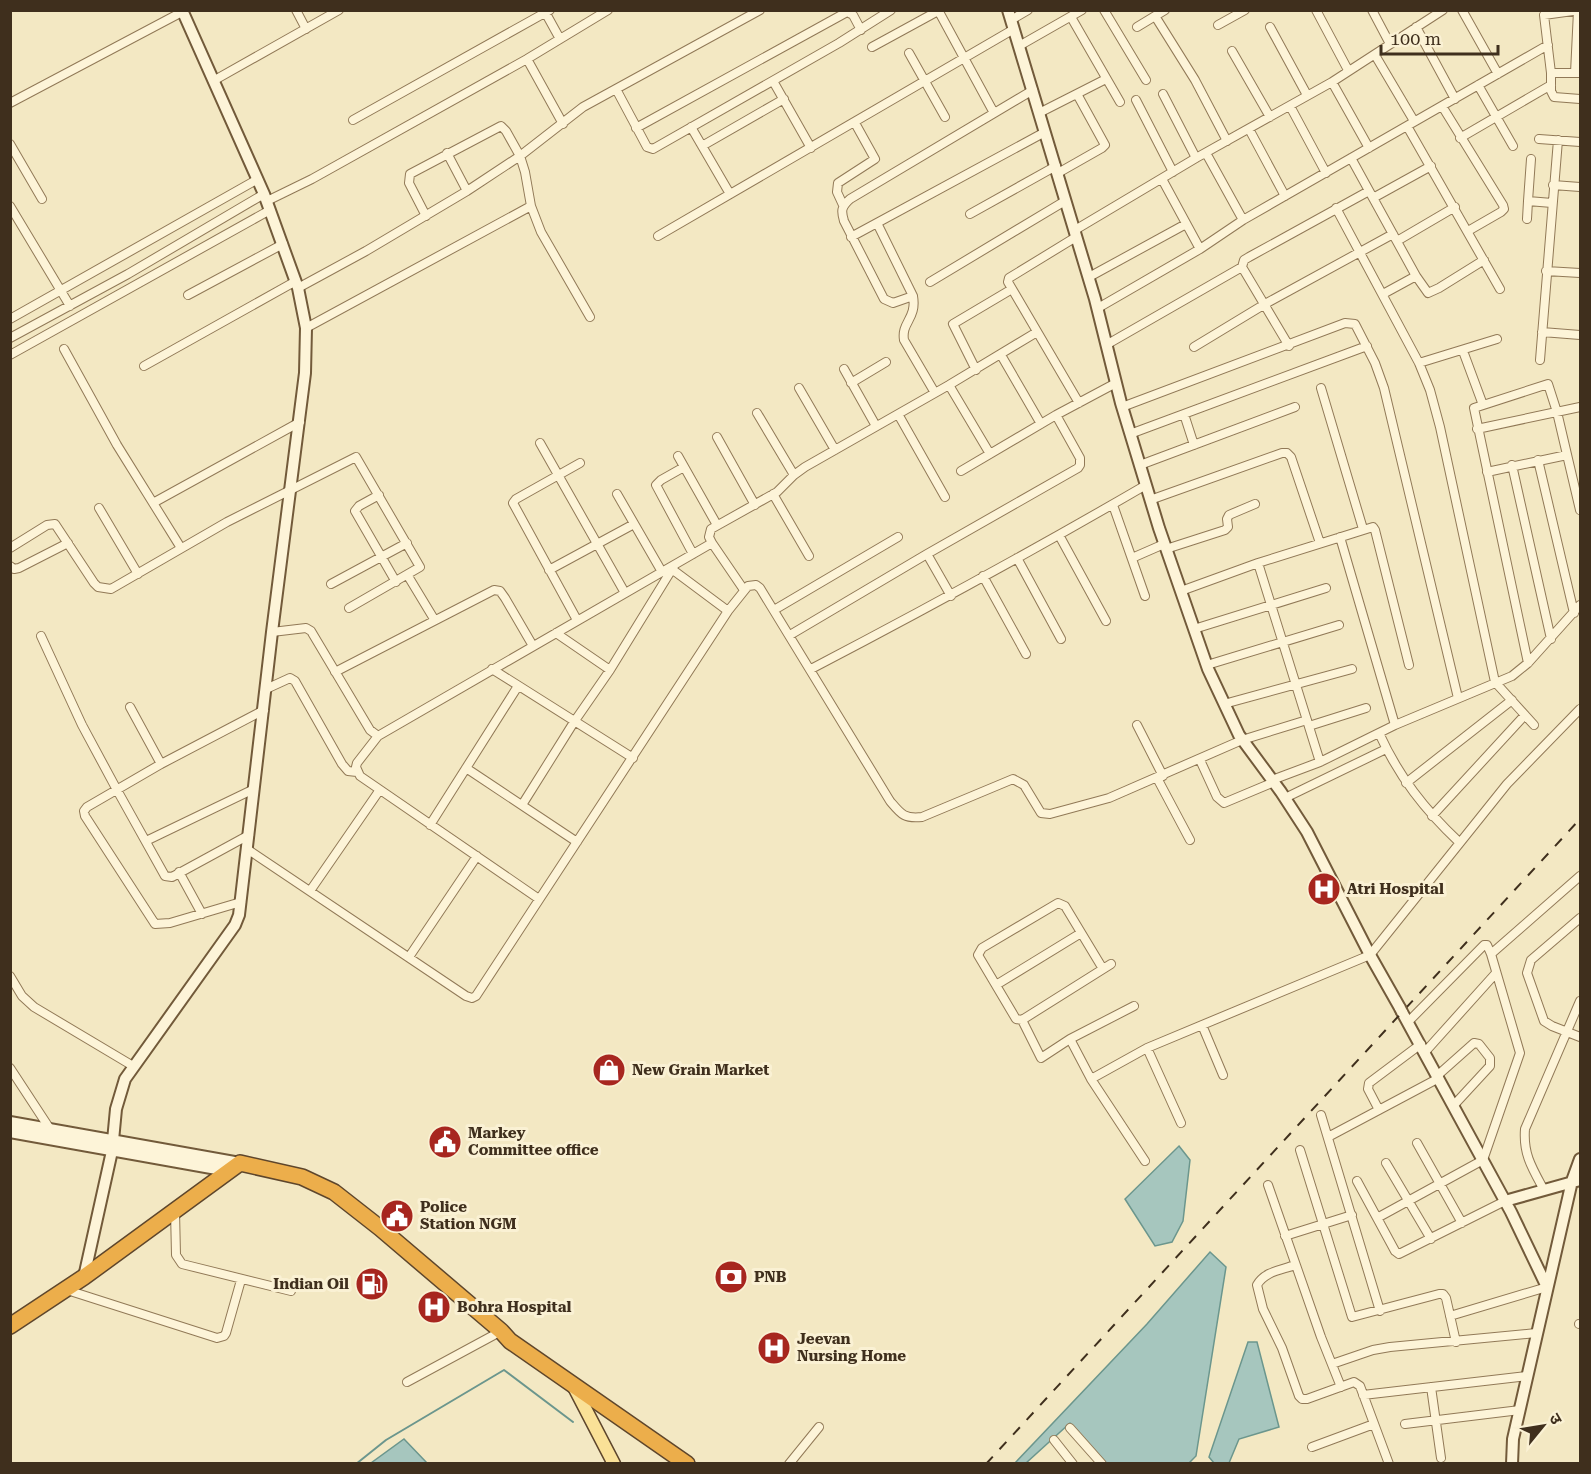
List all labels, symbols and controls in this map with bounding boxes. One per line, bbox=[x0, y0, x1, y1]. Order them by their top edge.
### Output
scale bar bbox=[1381, 18, 1498, 56]
text: 100 m bbox=[1390, 28, 1441, 49]
hospital icon: Atri Hospital bbox=[1306, 871, 1342, 907]
place label: Atri Hospital bbox=[1347, 880, 1444, 898]
shop icon: New Grain Market bbox=[591, 1052, 627, 1088]
place label: New Grain Market bbox=[632, 1061, 769, 1079]
public building icon: Markey Committee office bbox=[427, 1124, 463, 1160]
place label: Markey Committee office bbox=[468, 1124, 599, 1159]
public building icon: Police Station NGM bbox=[379, 1198, 415, 1234]
place label: Police Station NGM bbox=[420, 1198, 517, 1233]
bank icon: PNB bbox=[713, 1259, 749, 1295]
fuel station icon: Indian Oil bbox=[354, 1266, 390, 1302]
place label: PNB bbox=[754, 1268, 787, 1286]
place label: Indian Oil bbox=[273, 1275, 349, 1293]
hospital icon: Bohra Hospital bbox=[416, 1289, 452, 1325]
place label: Bohra Hospital bbox=[457, 1298, 571, 1316]
hospital icon: Jeevan Nursing Home bbox=[756, 1330, 792, 1366]
place label: Jeevan Nursing Home bbox=[797, 1330, 906, 1365]
north arrow bbox=[1513, 1396, 1573, 1456]
text: उ bbox=[1545, 1410, 1566, 1428]

